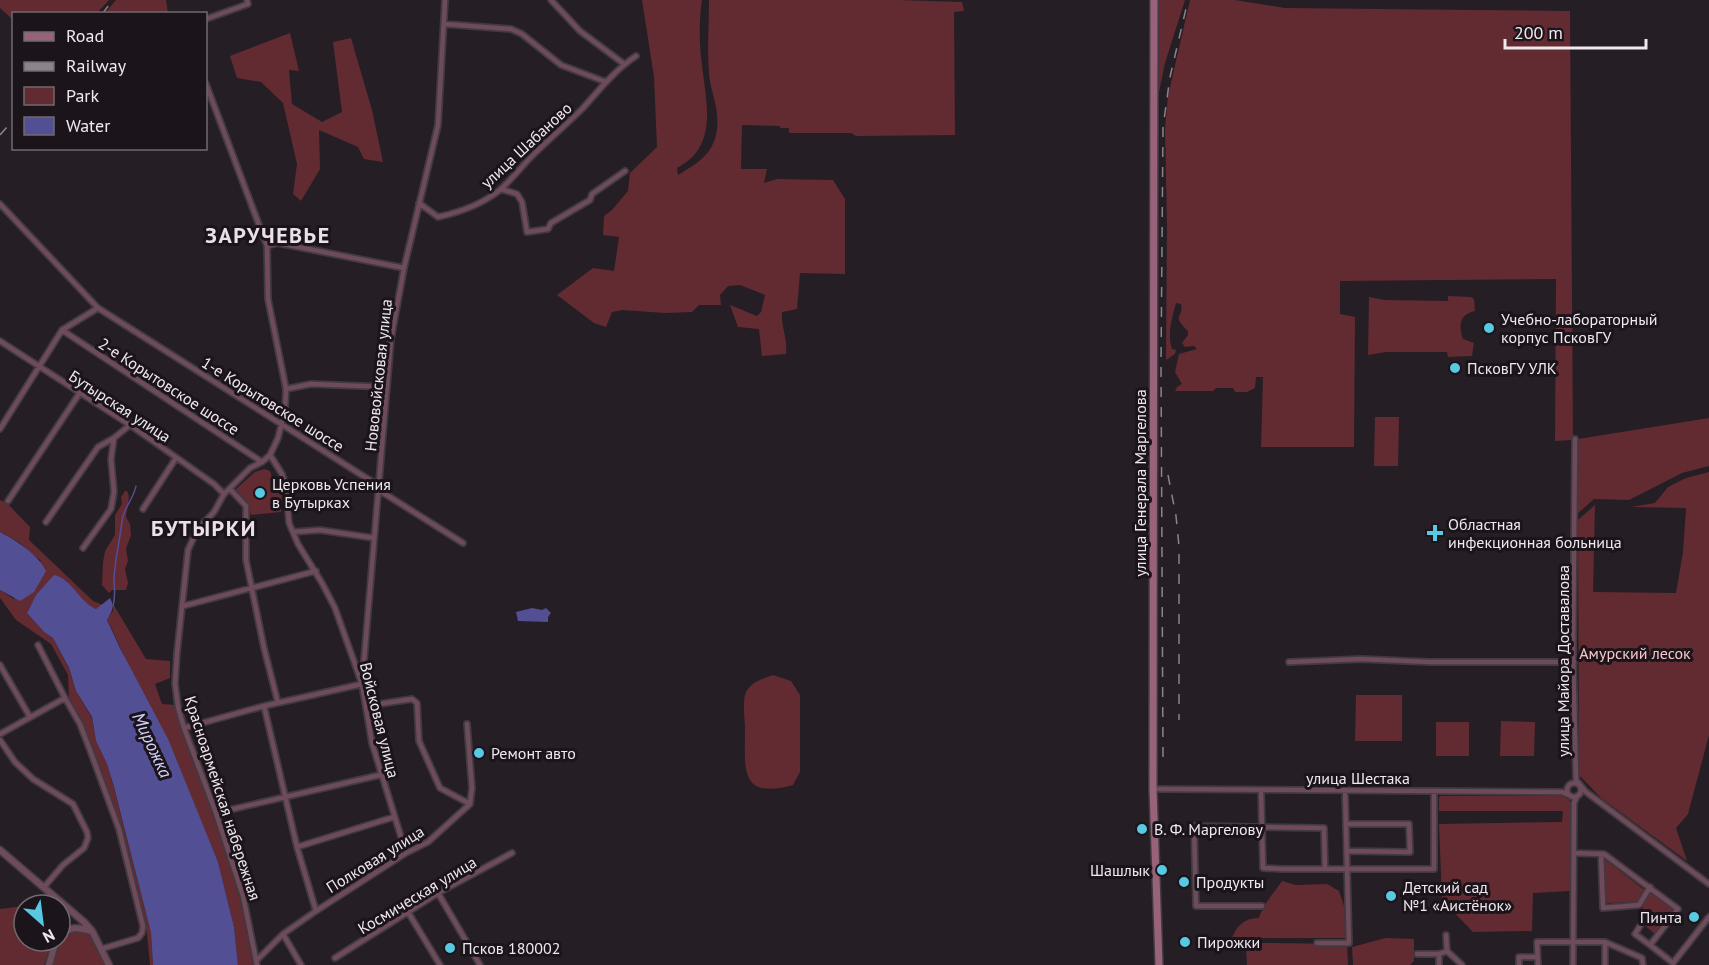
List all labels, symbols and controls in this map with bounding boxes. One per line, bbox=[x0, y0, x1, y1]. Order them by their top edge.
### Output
legend bbox=[12, 12, 207, 150]
scale bar bbox=[1505, 12, 1646, 50]
text: 200 m bbox=[1514, 21, 1563, 44]
text: Road bbox=[66, 24, 104, 47]
text: Railway bbox=[66, 54, 127, 77]
text: Park bbox=[66, 84, 99, 107]
street label: улица Шабаново bbox=[476, 98, 576, 192]
text: Water bbox=[66, 114, 110, 137]
district label: ЗАРУЧЕВЬЕ bbox=[205, 221, 331, 249]
street label: Нововойсковая улица bbox=[360, 298, 396, 452]
place label: Учебно-лабораторный корпус ПсковГУ bbox=[1501, 309, 1657, 347]
marker: Учебно-лабораторный корпус ПсковГУ bbox=[1482, 321, 1496, 335]
street label: 2-е Корытовское шоссе bbox=[95, 333, 243, 439]
street label: 1-е Корытовское шоссе bbox=[198, 352, 348, 456]
place label: ПсковГУ УЛК bbox=[1467, 358, 1557, 378]
marker: ПсковГУ УЛК bbox=[1448, 361, 1462, 375]
street label: Бутырская улица bbox=[65, 366, 175, 446]
street label: улица Генерала Маргелова bbox=[1130, 389, 1150, 577]
place label: Церковь Успения в Бутырках bbox=[272, 474, 391, 512]
marker: Церковь Успения в Бутырках bbox=[253, 486, 267, 500]
district label: БУТЫРКИ bbox=[151, 514, 257, 542]
place label: Областная инфекционная больница bbox=[1448, 514, 1622, 552]
marker: Областная инфекционная больница bbox=[1426, 524, 1444, 542]
street label: улица Майора Доставалова bbox=[1553, 565, 1573, 757]
park label: Амурский лесок bbox=[1579, 643, 1691, 663]
street label: Войсковая улица bbox=[356, 660, 404, 780]
street label: Красноармейская набережная bbox=[180, 693, 266, 903]
water label: Мирожка bbox=[127, 708, 178, 781]
place label: Ремонт авто bbox=[491, 743, 576, 763]
marker: Ремонт авто bbox=[472, 746, 486, 760]
street label: улица Шестака bbox=[1306, 768, 1410, 788]
place label: В. Ф. Маргелову bbox=[1154, 819, 1264, 839]
street label: Полковая улица bbox=[322, 821, 428, 897]
marker: В. Ф. Маргелову bbox=[1135, 822, 1149, 836]
street label: Космическая улица bbox=[354, 852, 480, 938]
place label: Шашлык bbox=[1090, 860, 1150, 880]
marker: Шашлык bbox=[1155, 863, 1169, 877]
place label: Продукты bbox=[1196, 872, 1264, 892]
marker: Продукты bbox=[1177, 875, 1191, 889]
place label: Детский сад №1 «Аистёнок» bbox=[1403, 877, 1512, 915]
marker: Детский сад №1 «Аистёнок» bbox=[1384, 889, 1398, 903]
north arrow bbox=[12, 893, 72, 953]
place label: Пинта bbox=[1640, 907, 1682, 927]
marker: Пинта bbox=[1687, 910, 1701, 924]
text: N bbox=[40, 925, 58, 948]
place label: Пирожки bbox=[1197, 932, 1260, 952]
marker: Пирожки bbox=[1178, 935, 1192, 949]
place label: Псков 180002 bbox=[462, 938, 560, 958]
marker: Псков 180002 bbox=[443, 941, 457, 955]

